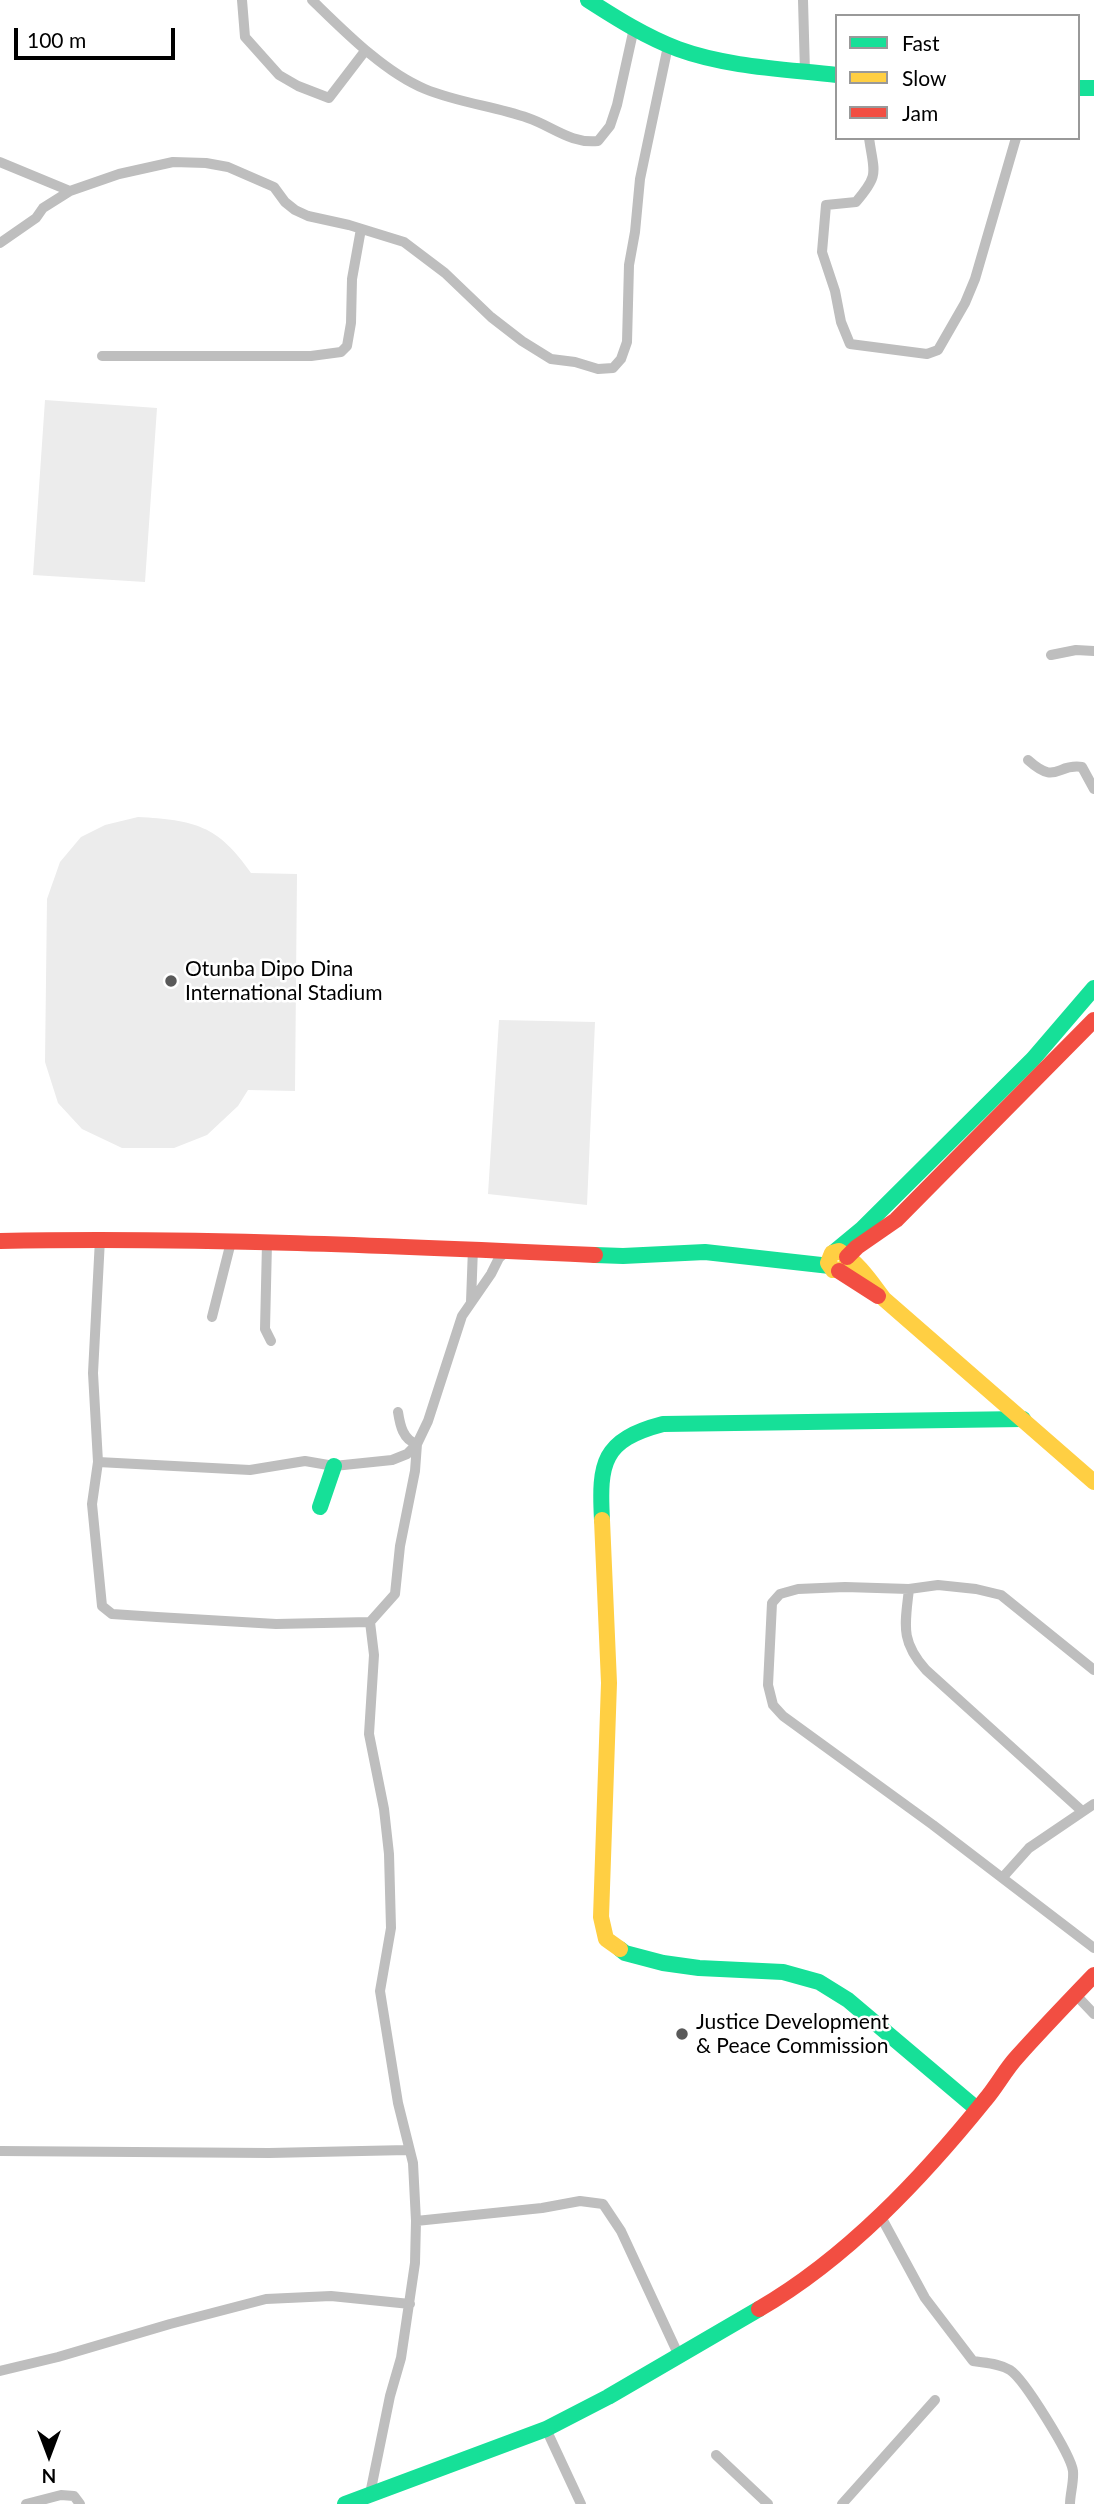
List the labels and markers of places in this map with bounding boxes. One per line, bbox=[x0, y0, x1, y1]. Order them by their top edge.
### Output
place label: Otunba Dipo Dina International Stadium bbox=[185, 956, 383, 1006]
marker: Otunba Dipo Dina International Stadium bbox=[163, 973, 179, 989]
place label: Justice Development & Peace Commission bbox=[696, 2009, 889, 2059]
marker: Justice Development & Peace Commission bbox=[674, 2026, 690, 2042]

